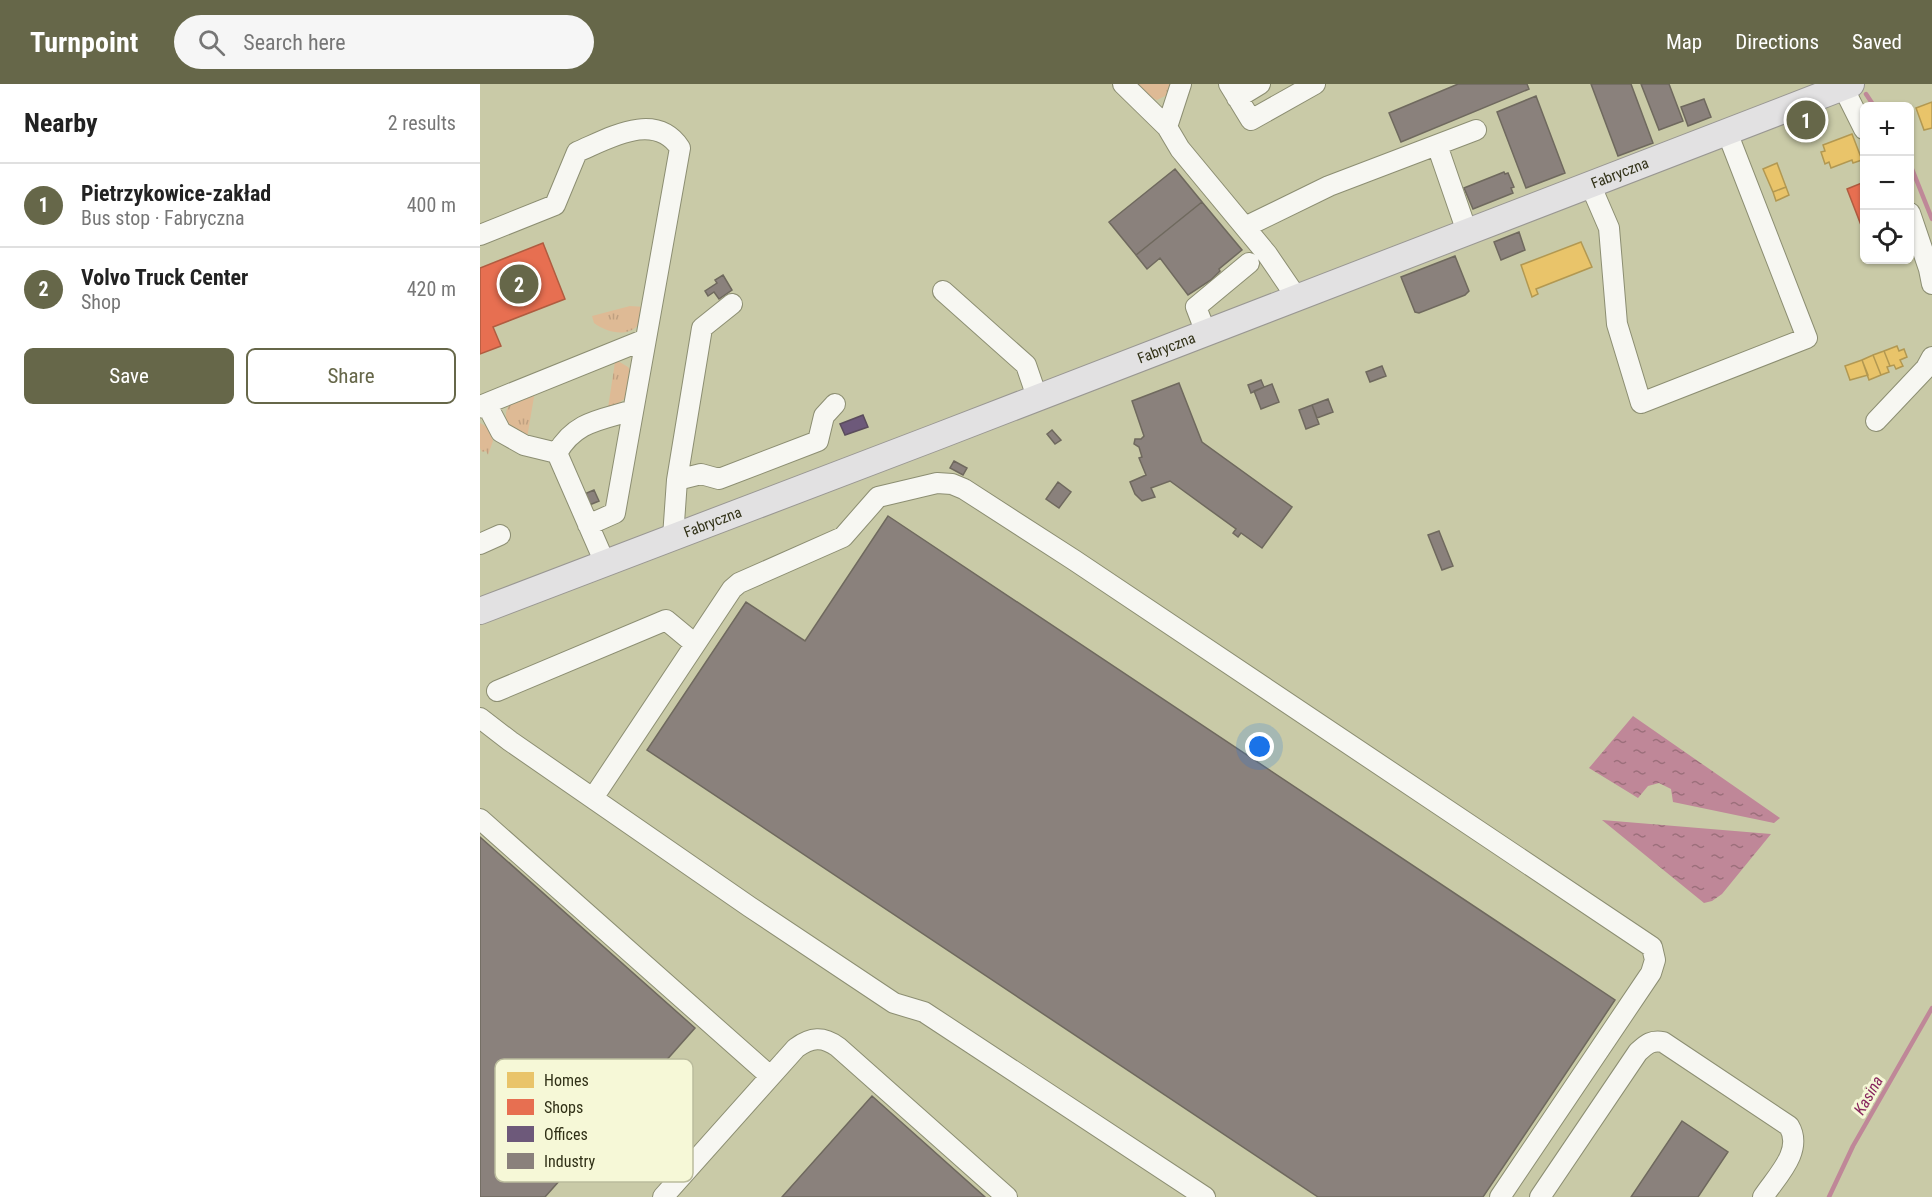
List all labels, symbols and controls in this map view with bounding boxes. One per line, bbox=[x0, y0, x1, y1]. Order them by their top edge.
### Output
search box bbox=[174, 15, 594, 69]
text: Turnpoint bbox=[30, 26, 138, 59]
icon: search bbox=[195, 26, 228, 59]
text: Search here bbox=[243, 30, 346, 55]
text: Map bbox=[1666, 30, 1702, 54]
text: Directions bbox=[1735, 30, 1819, 54]
text: Saved bbox=[1852, 30, 1902, 54]
pin: 1 bbox=[1786, 98, 1826, 142]
map controls bbox=[1860, 102, 1914, 264]
button: + bbox=[1860, 102, 1914, 156]
text: Nearby bbox=[24, 108, 98, 138]
text: 2 results bbox=[388, 111, 456, 135]
street label: Fabryczna bbox=[1588, 154, 1651, 192]
button: − bbox=[1860, 156, 1914, 210]
text: Pietrzykowice-zakład bbox=[81, 181, 271, 206]
text: 1 bbox=[38, 193, 49, 217]
text: 400 m bbox=[407, 193, 456, 217]
text: Bus stop · Fabryczna bbox=[81, 206, 245, 230]
button: locate bbox=[1860, 210, 1914, 264]
pin: 2 bbox=[500, 262, 538, 306]
text: Volvo Truck Center bbox=[81, 265, 248, 290]
text: 2 bbox=[38, 277, 49, 301]
text: 420 m bbox=[407, 277, 456, 301]
text: Shop bbox=[81, 290, 121, 314]
street label: Fabryczna bbox=[1135, 329, 1198, 367]
button: Save bbox=[24, 348, 234, 404]
button: Share bbox=[246, 348, 456, 404]
street label: Fabryczna bbox=[681, 503, 744, 541]
your location bbox=[1245, 732, 1274, 761]
legend bbox=[495, 1059, 693, 1182]
text: Homes bbox=[544, 1071, 589, 1090]
water label: Kasina bbox=[1850, 1073, 1887, 1118]
text: Shops bbox=[544, 1098, 583, 1117]
text: Offices bbox=[544, 1125, 588, 1144]
text: Industry bbox=[544, 1152, 595, 1171]

